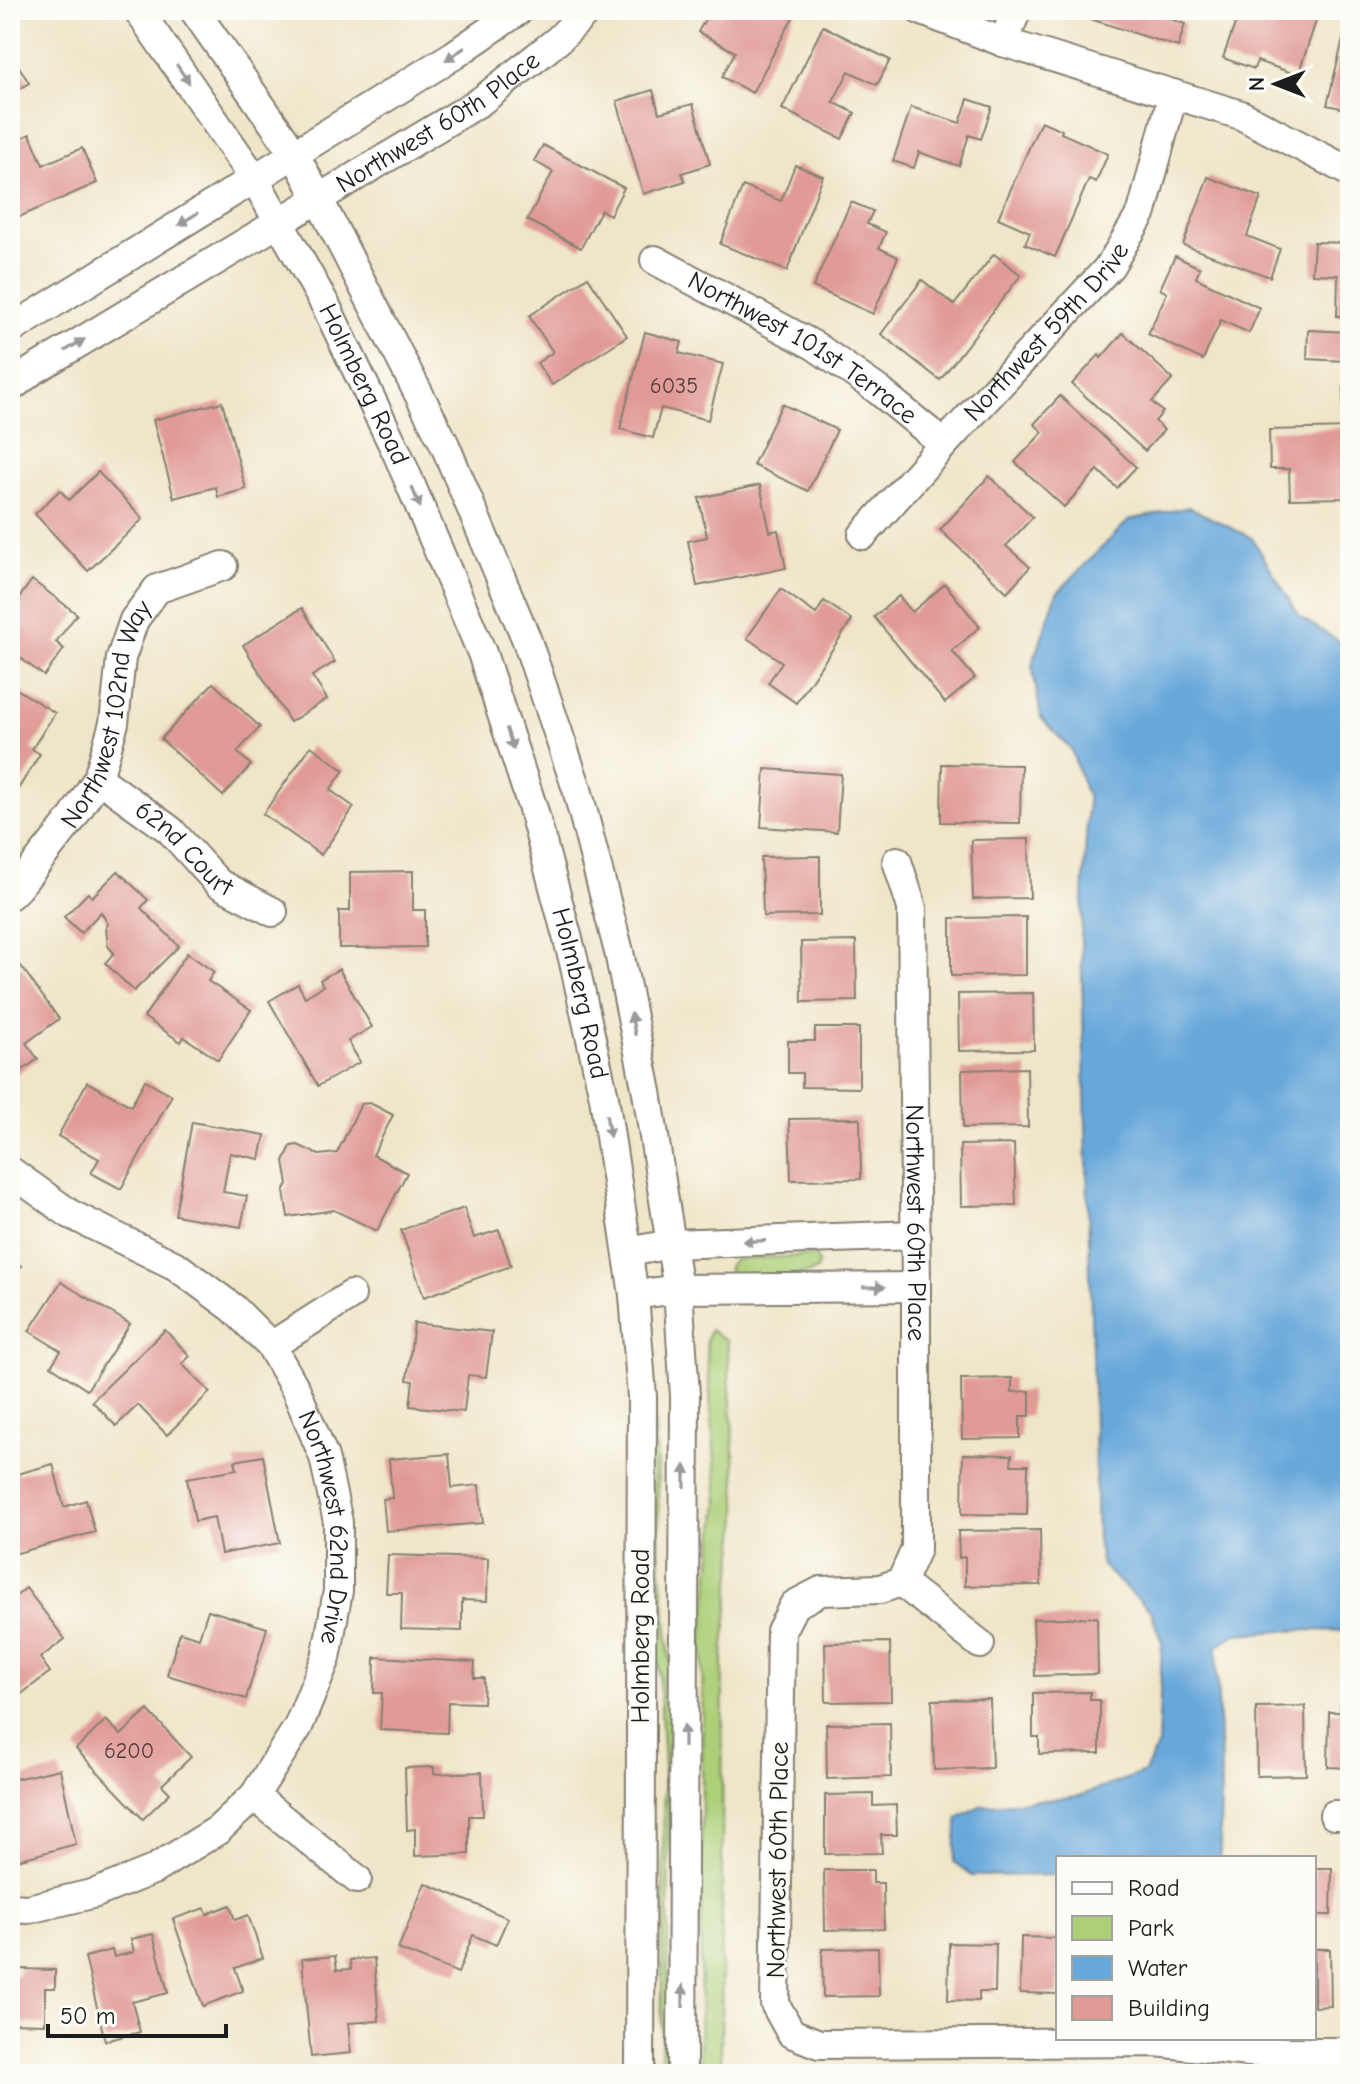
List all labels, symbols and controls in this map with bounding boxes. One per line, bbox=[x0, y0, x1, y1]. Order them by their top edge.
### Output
north arrow bbox=[1236, 44, 1316, 124]
street label: Northwest 60th Place bbox=[331, 45, 546, 199]
one-way arrow bbox=[444, 46, 466, 61]
one-way arrow bbox=[175, 63, 190, 84]
text: N bbox=[1244, 77, 1270, 91]
one-way arrow bbox=[177, 212, 199, 226]
street label: Northwest 59th Drive bbox=[958, 237, 1135, 428]
street label: Northwest 101st Terrace bbox=[683, 266, 923, 431]
street label: Holmberg Road bbox=[312, 299, 415, 469]
one-way arrow bbox=[64, 338, 86, 352]
house number: 6035 bbox=[650, 373, 698, 399]
one-way arrow bbox=[409, 485, 422, 509]
street label: Northwest 102nd Way bbox=[55, 594, 159, 834]
one-way arrow bbox=[505, 727, 517, 751]
street label: 62nd Court bbox=[129, 795, 239, 904]
street label: Holmberg Road bbox=[545, 904, 615, 1082]
one-way arrow bbox=[627, 1011, 639, 1036]
street label: Northwest 60th Place bbox=[899, 1104, 931, 1341]
one-way arrow bbox=[602, 1114, 615, 1139]
one-way arrow bbox=[741, 1235, 766, 1248]
one-way arrow bbox=[862, 1281, 887, 1293]
street label: Northwest 62nd Drive bbox=[291, 1406, 353, 1647]
one-way arrow bbox=[679, 1463, 691, 1488]
street label: Holmberg Road bbox=[626, 1549, 656, 1723]
one-way arrow bbox=[678, 1723, 690, 1748]
house number: 6200 bbox=[104, 1738, 154, 1764]
street label: Northwest 60th Place bbox=[761, 1741, 795, 1979]
legend bbox=[1056, 1856, 1316, 2040]
text: Road bbox=[1128, 1874, 1180, 1902]
text: Park bbox=[1128, 1914, 1174, 1942]
text: Water bbox=[1128, 1954, 1188, 1982]
one-way arrow bbox=[677, 1983, 689, 2008]
scale bar bbox=[48, 1988, 226, 2038]
text: Building bbox=[1128, 1994, 1210, 2022]
text: 50 m bbox=[60, 2002, 116, 2030]

